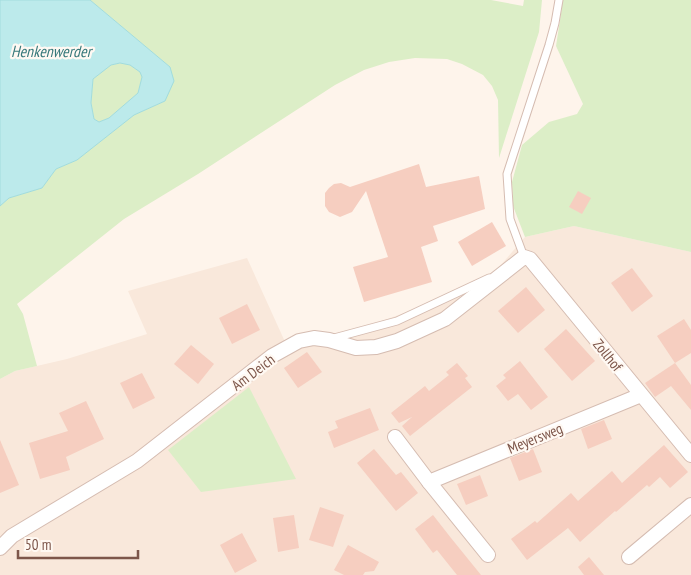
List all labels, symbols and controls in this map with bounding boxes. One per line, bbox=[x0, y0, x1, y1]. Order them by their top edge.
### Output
water label: Henkenwerder bbox=[11, 41, 94, 61]
street label: Zollhof bbox=[589, 335, 628, 376]
street label: Am Deich bbox=[228, 350, 278, 394]
street label: Meyersweg bbox=[505, 418, 565, 458]
scale bar bbox=[18, 528, 138, 560]
text: 50 m bbox=[25, 535, 51, 554]

